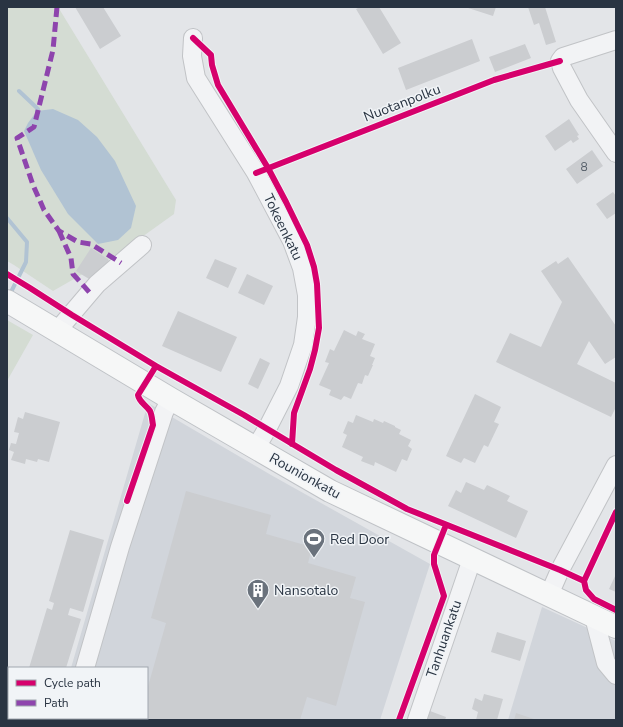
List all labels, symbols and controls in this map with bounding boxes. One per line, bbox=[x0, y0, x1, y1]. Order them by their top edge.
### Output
street label: Nuotanpolku bbox=[361, 80, 443, 126]
house number: 8 bbox=[580, 159, 588, 175]
street label: Tokeenkatu bbox=[259, 191, 307, 263]
street label: Rounionkatu bbox=[266, 449, 344, 503]
sports icon: Red Door bbox=[301, 526, 327, 559]
place label: Red Door bbox=[330, 530, 389, 549]
building icon: Nansotalo bbox=[245, 577, 271, 610]
place label: Nansotalo bbox=[274, 581, 339, 600]
street label: Tanhuankatu bbox=[422, 598, 466, 680]
legend bbox=[8, 667, 148, 719]
text: Cycle path bbox=[44, 675, 101, 691]
text: Path bbox=[44, 695, 69, 711]

